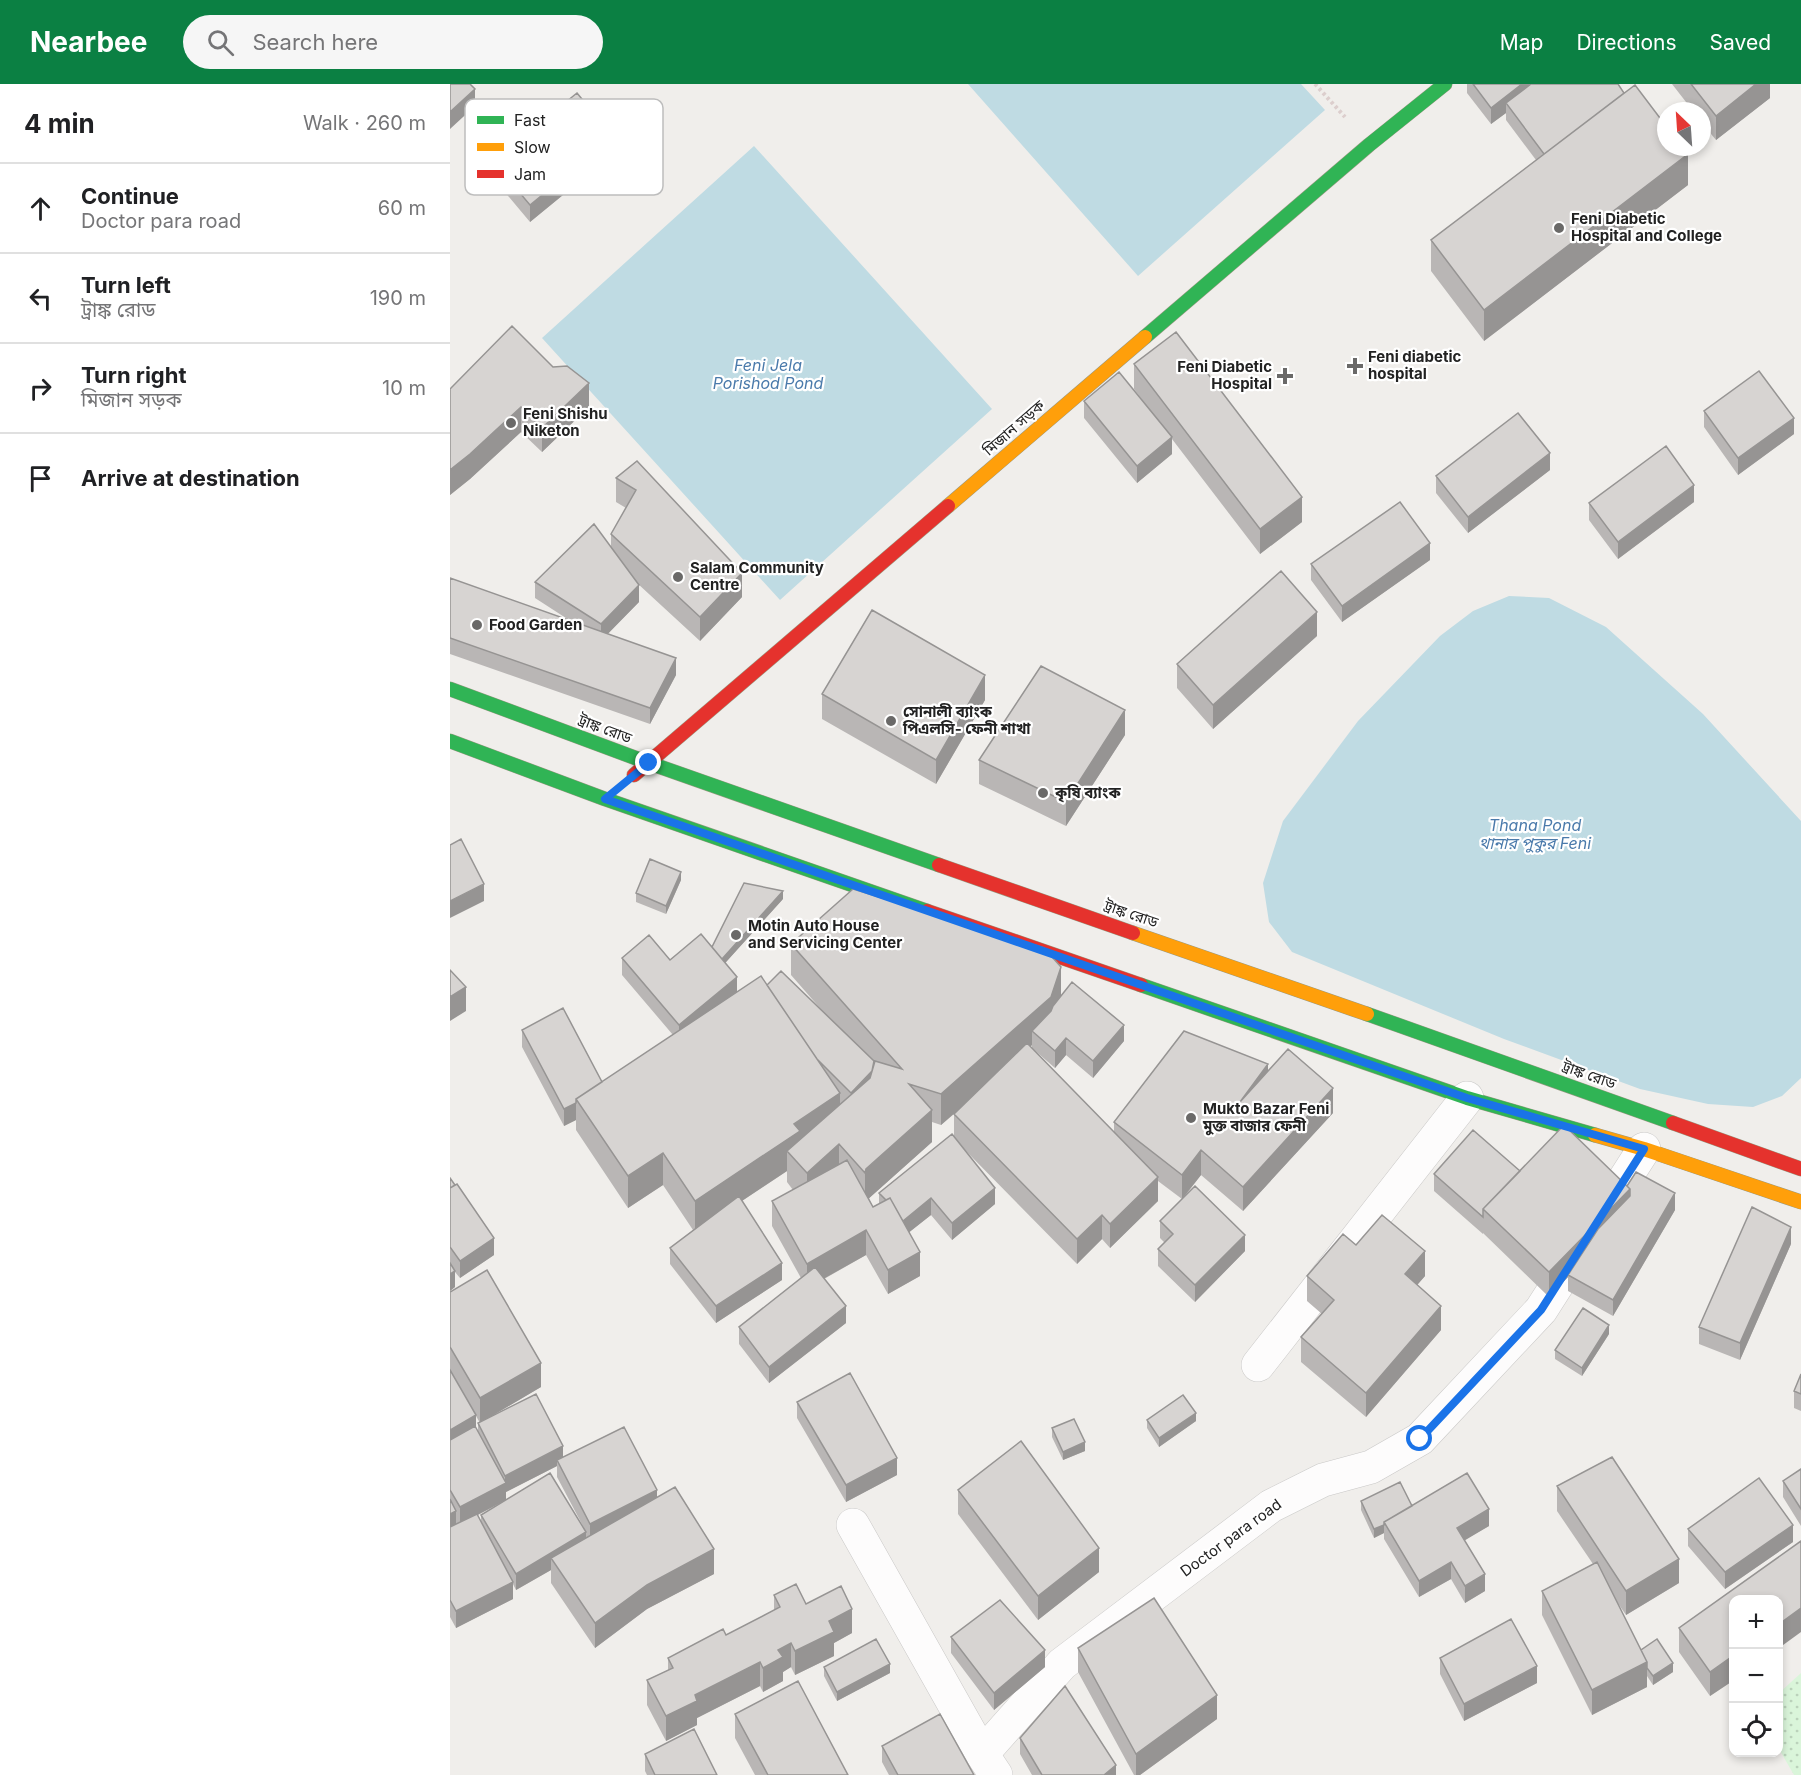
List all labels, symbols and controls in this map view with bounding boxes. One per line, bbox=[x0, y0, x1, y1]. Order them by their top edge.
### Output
search box bbox=[183, 15, 603, 69]
text: Nearbee bbox=[30, 25, 147, 59]
icon: search bbox=[204, 26, 237, 59]
text: Search here bbox=[252, 29, 378, 55]
text: Map bbox=[1500, 30, 1543, 55]
text: Directions bbox=[1576, 30, 1677, 55]
text: Saved bbox=[1710, 30, 1771, 55]
legend bbox=[465, 99, 663, 195]
north arrow bbox=[1657, 102, 1711, 156]
text: 4 min bbox=[24, 108, 95, 139]
text: Fast bbox=[514, 110, 546, 130]
text: Walk · 260 m bbox=[303, 111, 426, 135]
text: Slow bbox=[514, 137, 551, 157]
text: Jam bbox=[514, 164, 546, 184]
text: Continue bbox=[81, 183, 179, 209]
icon: ahead bbox=[24, 192, 57, 225]
text: 60 m bbox=[378, 196, 426, 220]
text: Doctor para road bbox=[81, 209, 241, 233]
place label: Feni Diabetic Hospital and College bbox=[1571, 209, 1722, 245]
marker: Feni Diabetic Hospital and College bbox=[1552, 221, 1566, 235]
text: Turn left bbox=[81, 272, 171, 298]
icon: left bbox=[24, 282, 57, 315]
text: 190 m bbox=[370, 286, 426, 310]
text: ট্রাঙ্ক রোড bbox=[81, 298, 155, 322]
place label: Feni diabetic hospital bbox=[1368, 347, 1461, 383]
water label: Feni Jela Porishod Pond bbox=[713, 355, 824, 393]
place label: Feni Diabetic Hospital bbox=[1177, 357, 1272, 393]
marker: Feni diabetic hospital bbox=[1346, 357, 1364, 375]
text: Turn right bbox=[81, 362, 187, 388]
marker: Feni Diabetic Hospital bbox=[1276, 367, 1294, 385]
icon: right bbox=[24, 372, 57, 405]
text: 10 m bbox=[382, 376, 426, 400]
text: মিজান সড়ক bbox=[81, 388, 182, 412]
street label: মিজান সড়ক bbox=[978, 395, 1049, 460]
place label: Feni Shishu Niketon bbox=[523, 404, 608, 440]
marker: Feni Shishu Niketon bbox=[504, 416, 518, 430]
icon: arrive bbox=[24, 462, 57, 495]
text: Arrive at destination bbox=[81, 465, 300, 491]
place label: Salam Community Centre bbox=[690, 558, 824, 594]
marker: Salam Community Centre bbox=[671, 570, 685, 584]
place label: Food Garden bbox=[489, 615, 582, 634]
marker: Food Garden bbox=[470, 618, 484, 632]
place label: সোনালী ব্যাংক পিএলসি- ফেনী শাখা bbox=[902, 702, 1031, 738]
street label: ট্রাঙ্ক রোড bbox=[575, 709, 635, 748]
marker: সোনালী ব্যাংক পিএলসি- ফেনী শাখা bbox=[884, 714, 898, 728]
route end bbox=[635, 749, 661, 775]
place label: কৃষি ব্যাংক bbox=[1054, 783, 1121, 803]
marker: কৃষি ব্যাংক bbox=[1036, 786, 1050, 800]
water label: Thana Pond থানার পুকুর Feni bbox=[1479, 815, 1592, 853]
street label: ট্রাঙ্ক রোড bbox=[1101, 895, 1161, 932]
place label: Motin Auto House and Servicing Center bbox=[748, 916, 902, 952]
marker: Motin Auto House and Servicing Center bbox=[729, 928, 743, 942]
street label: ট্রাঙ্ক রোড bbox=[1559, 1056, 1619, 1093]
place label: Mukto Bazar Feni মুক্ত বাজার ফেনী bbox=[1202, 1099, 1329, 1136]
marker: Mukto Bazar Feni মুক্ত বাজার ফেনী bbox=[1184, 1111, 1198, 1125]
route start bbox=[1406, 1425, 1432, 1451]
street label: Doctor para road bbox=[1176, 1495, 1285, 1581]
map controls bbox=[1729, 1595, 1783, 1757]
button: + bbox=[1729, 1595, 1783, 1649]
button: − bbox=[1729, 1649, 1783, 1703]
button: locate bbox=[1729, 1703, 1783, 1757]

